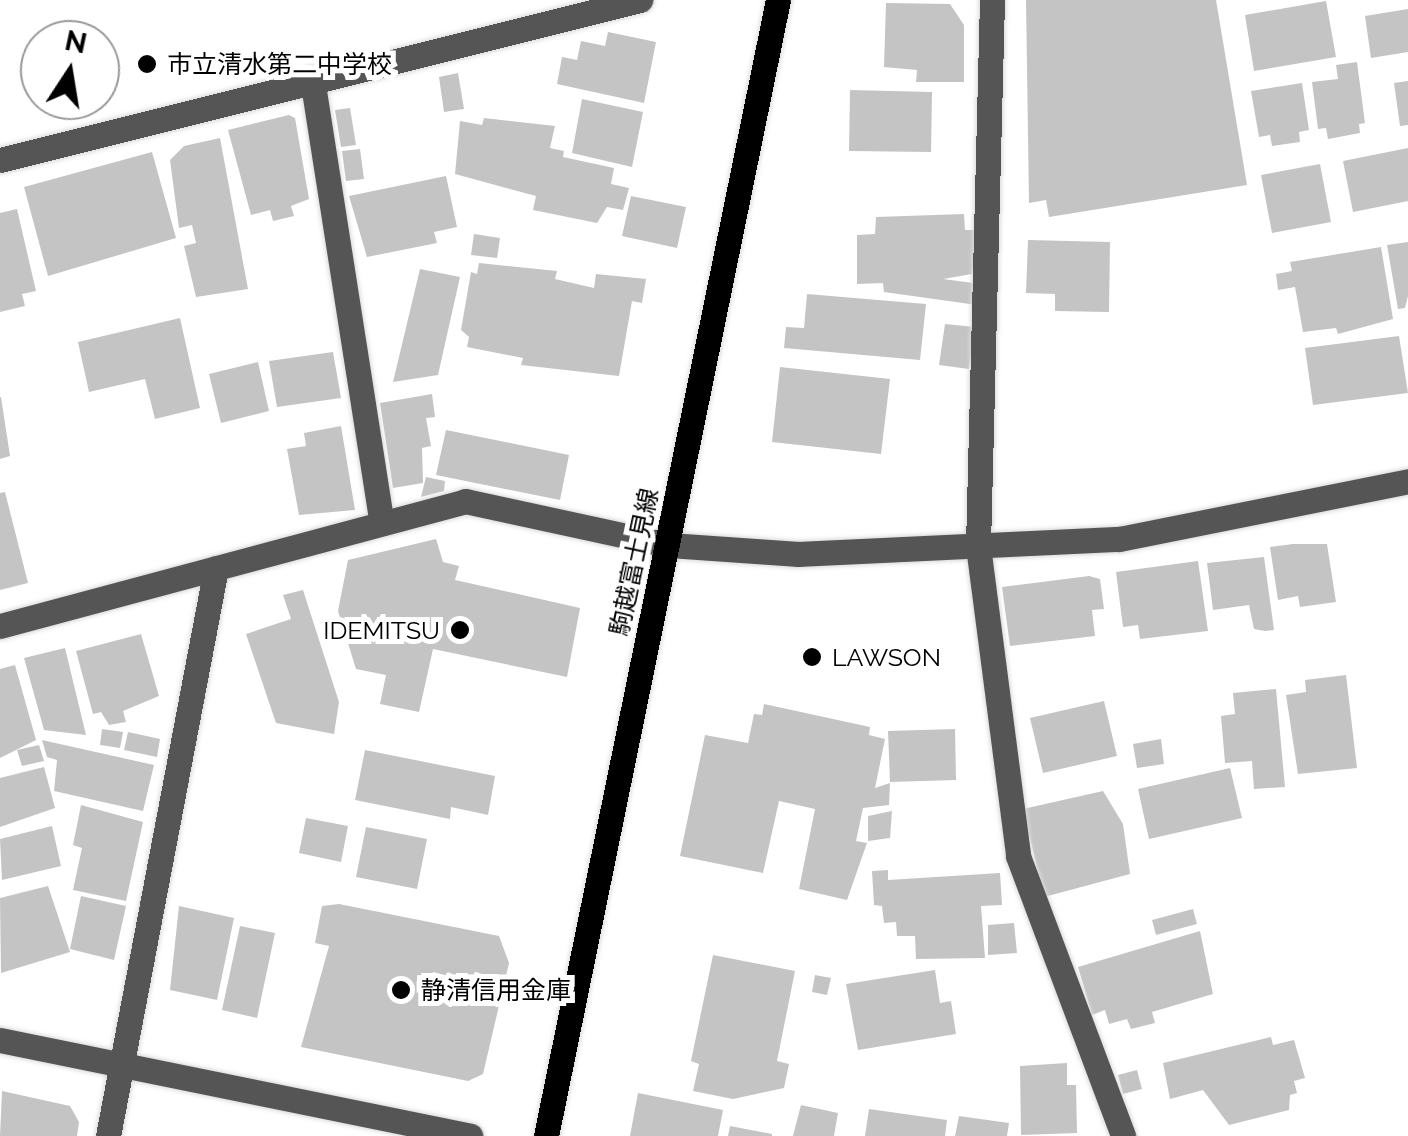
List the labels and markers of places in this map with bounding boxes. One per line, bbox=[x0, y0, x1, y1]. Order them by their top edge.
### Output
place label: 市立清水第二中学校 bbox=[167, 49, 392, 79]
marker: 市立清水第二中学校 bbox=[136, 53, 158, 75]
place label: IDEMITSU bbox=[323, 615, 440, 645]
marker: IDEMITSU bbox=[449, 619, 471, 641]
place label: LAWSON bbox=[832, 642, 941, 672]
marker: LAWSON bbox=[801, 646, 823, 668]
place label: 静清信用金庫 bbox=[421, 975, 571, 1005]
marker: 静清信用金庫 bbox=[390, 979, 412, 1001]

